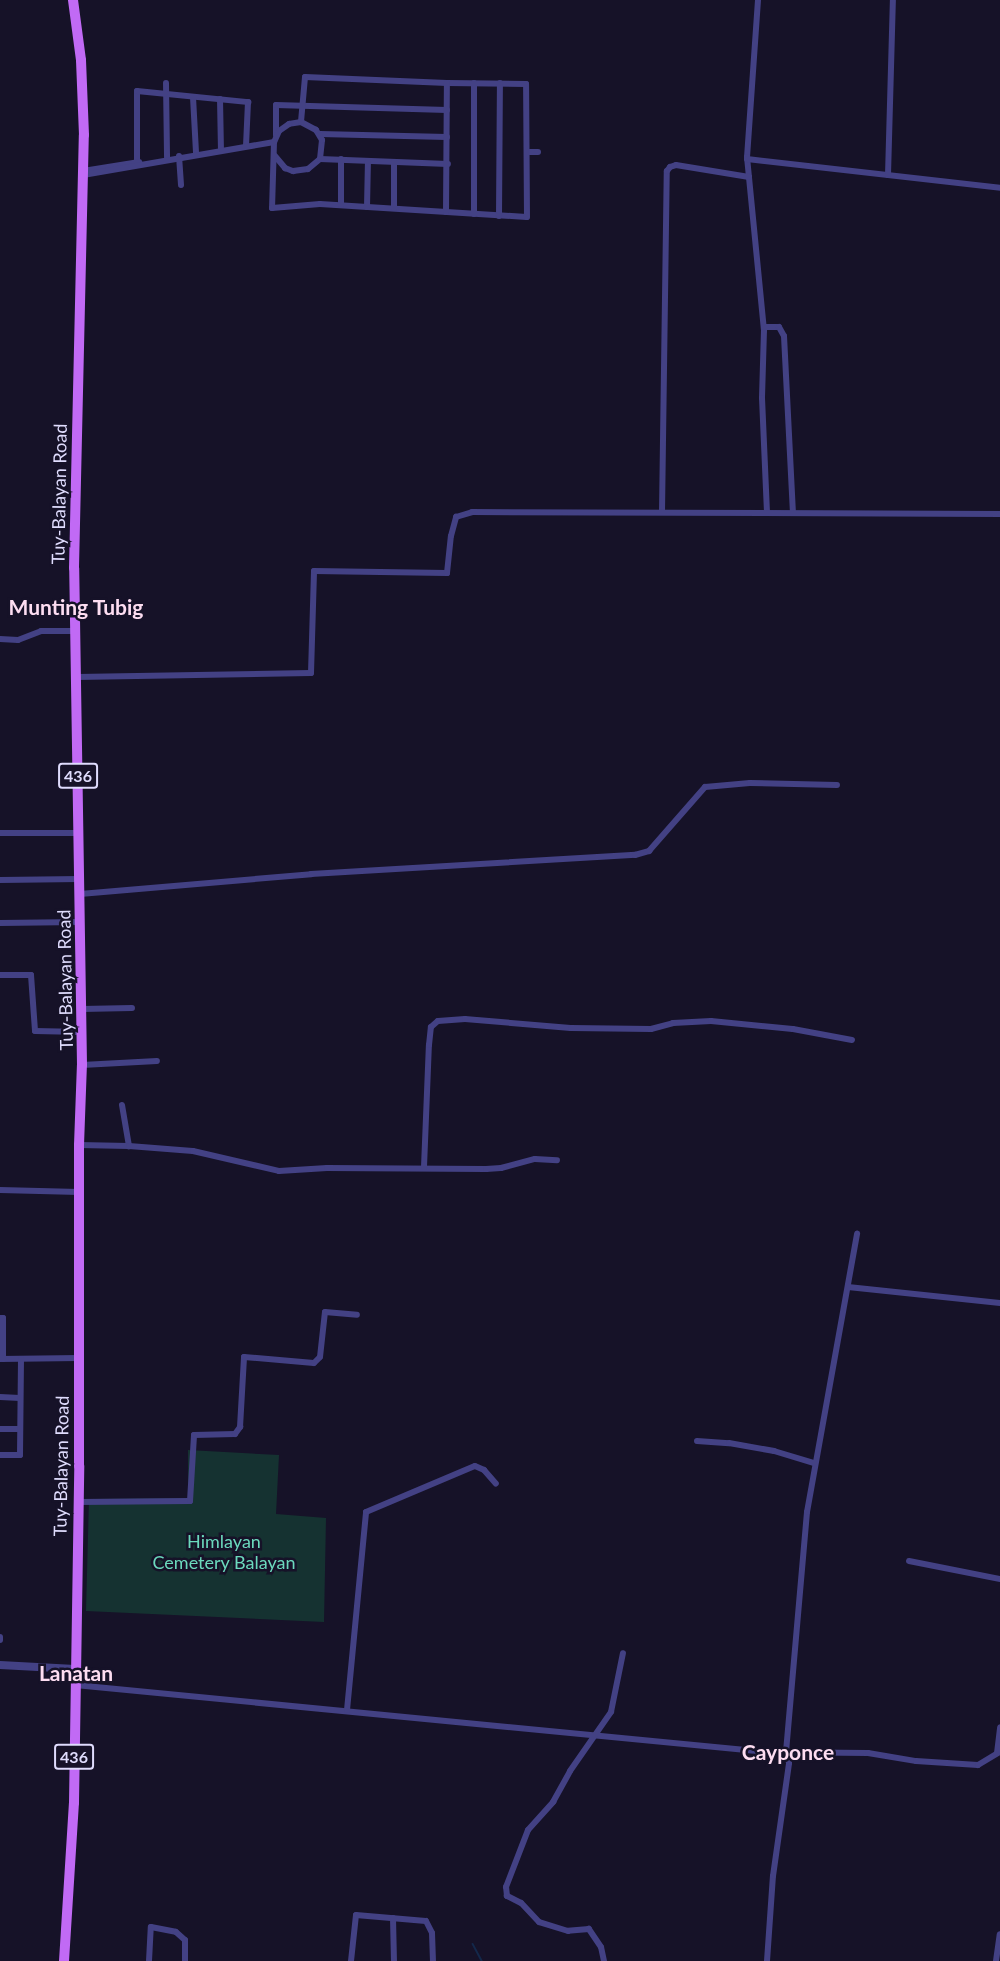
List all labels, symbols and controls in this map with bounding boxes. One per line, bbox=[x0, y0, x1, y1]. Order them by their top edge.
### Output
street label: Tuy-Balayan Road bbox=[47, 423, 71, 565]
district label: Munting Tubig bbox=[8, 594, 144, 620]
road number: 436 bbox=[57, 763, 99, 789]
street label: Tuy-Balayan Road bbox=[53, 909, 77, 1051]
street label: Tuy-Balayan Road bbox=[49, 1395, 73, 1537]
park label: Himlayan Cemetery Balayan bbox=[152, 1531, 296, 1574]
district label: Lanatan bbox=[39, 1660, 113, 1686]
district label: Cayponce bbox=[742, 1739, 834, 1765]
road number: 436 bbox=[53, 1744, 95, 1770]

